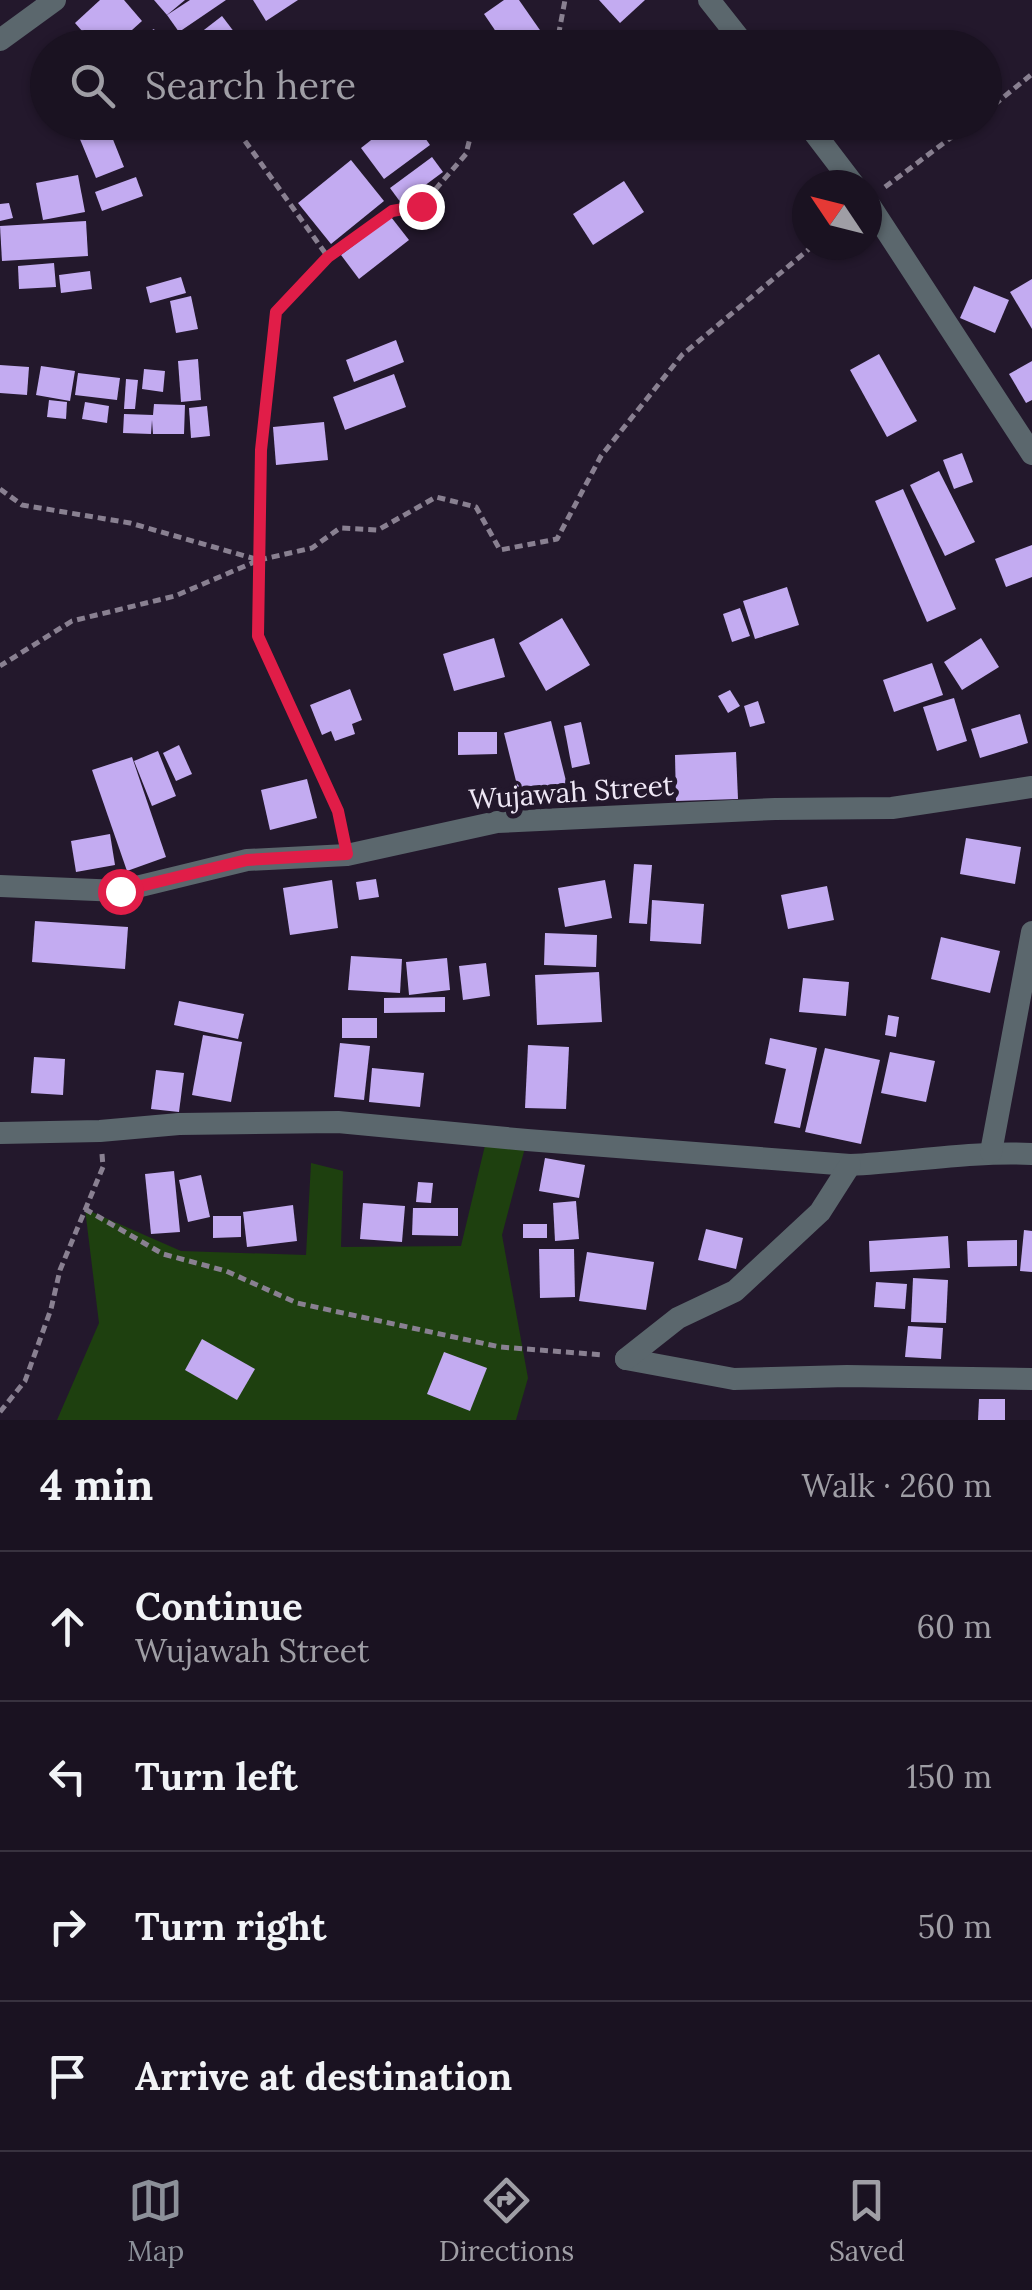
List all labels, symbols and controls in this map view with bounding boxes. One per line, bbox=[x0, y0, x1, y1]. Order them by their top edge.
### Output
search box bbox=[30, 30, 1002, 140]
icon: search bbox=[65, 58, 120, 113]
text: Search here bbox=[145, 61, 356, 109]
north arrow bbox=[792, 170, 882, 260]
route end bbox=[399, 184, 445, 230]
street label: Wujawah Street bbox=[467, 767, 675, 817]
route start bbox=[98, 869, 144, 915]
text: 4 min bbox=[40, 1458, 153, 1512]
text: Walk · 260 m bbox=[802, 1465, 992, 1506]
text: Continue bbox=[135, 1582, 303, 1630]
icon: ahead bbox=[40, 1599, 95, 1654]
text: 60 m bbox=[917, 1606, 992, 1647]
text: Wujawah Street bbox=[135, 1630, 369, 1671]
icon: left bbox=[40, 1749, 95, 1804]
text: Turn left bbox=[135, 1752, 298, 1800]
text: 150 m bbox=[906, 1756, 992, 1797]
icon: right bbox=[40, 1899, 95, 1954]
text: Turn right bbox=[135, 1902, 326, 1950]
text: 50 m bbox=[918, 1906, 992, 1947]
icon: arrive bbox=[40, 2049, 95, 2104]
text: Arrive at destination bbox=[135, 2052, 512, 2100]
tab: Map bbox=[127, 2173, 184, 2269]
tab: Directions bbox=[439, 2173, 574, 2269]
tab: Saved bbox=[829, 2173, 905, 2269]

